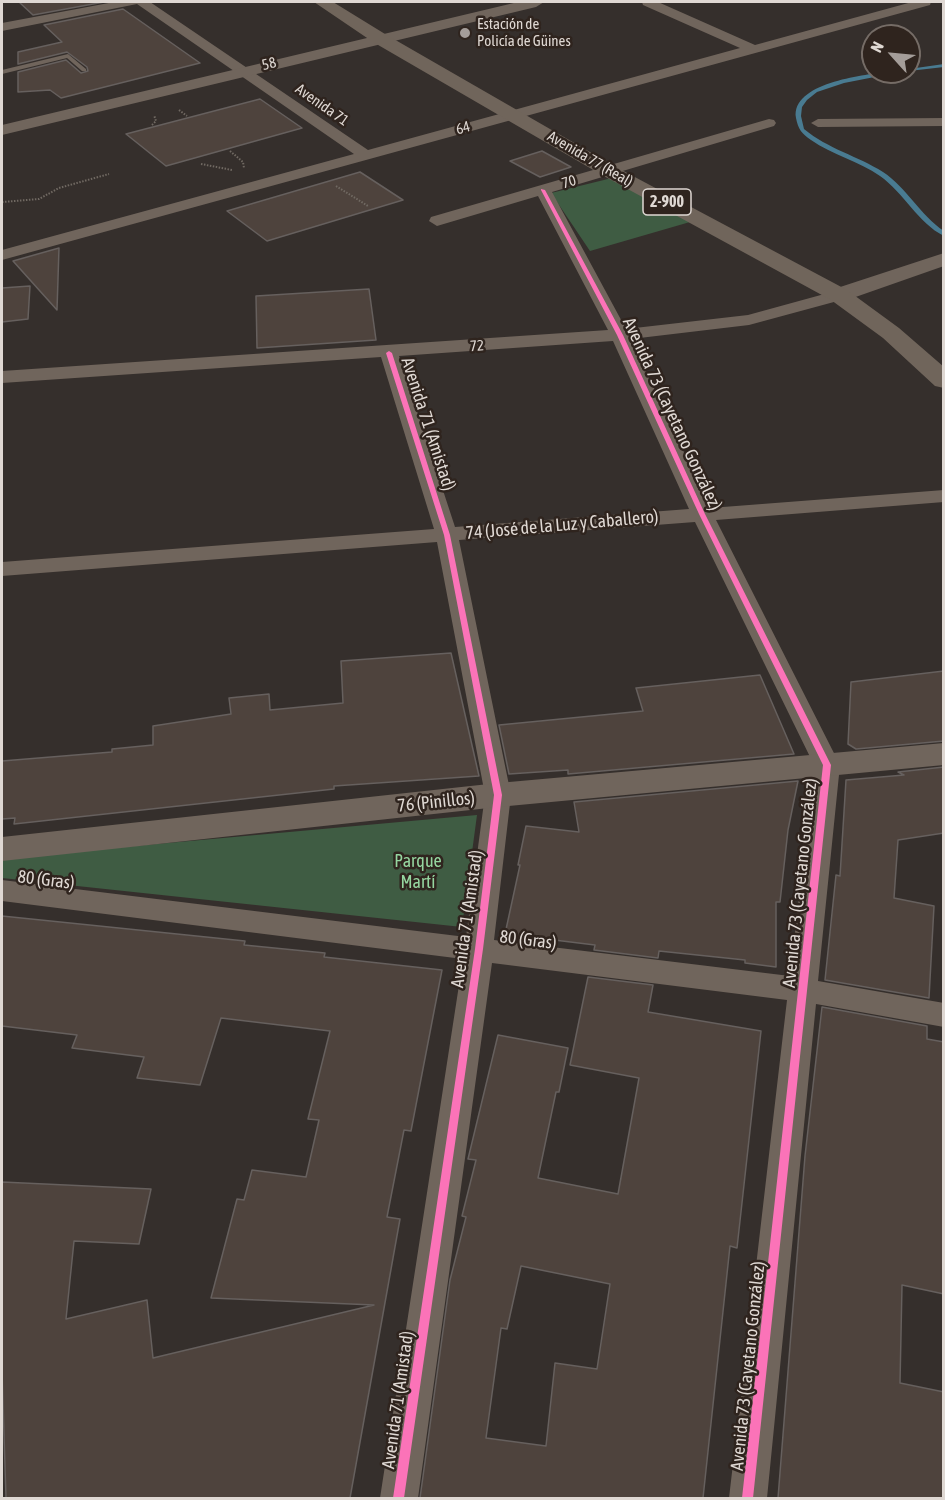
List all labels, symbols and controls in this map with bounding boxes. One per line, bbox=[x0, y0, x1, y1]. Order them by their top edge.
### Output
place label: Estación de Policía de Güines bbox=[477, 15, 571, 50]
north arrow bbox=[861, 24, 921, 84]
marker: Estación de Policía de Güines bbox=[458, 26, 472, 40]
text: N bbox=[867, 38, 887, 55]
street label: 58 bbox=[260, 54, 278, 74]
street label: Avenida 71 bbox=[292, 80, 352, 130]
street label: 64 bbox=[454, 117, 472, 139]
street label: Avenida 77 (Real) bbox=[544, 127, 636, 191]
street label: 70 bbox=[560, 171, 578, 193]
road number: 2-900 bbox=[643, 189, 691, 215]
street label: Avenida 73 (Cayetano González) bbox=[618, 314, 726, 514]
street label: 72 bbox=[469, 337, 485, 355]
street label: Avenida 71 (Amistad) bbox=[396, 355, 460, 493]
street label: 74 (José de la Luz y Caballero) bbox=[465, 506, 659, 544]
street label: Avenida 73 (Cayetano González) bbox=[778, 777, 822, 989]
street label: 76 (Pinillos) bbox=[396, 787, 476, 817]
street label: Avenida 71 (Amistad) bbox=[447, 849, 487, 989]
park label: Parque Martí bbox=[394, 850, 442, 892]
street label: 80 (Gras) bbox=[16, 866, 76, 894]
street label: 80 (Gras) bbox=[498, 926, 558, 954]
street label: Avenida 73 (Cayetano González) bbox=[726, 1260, 770, 1472]
street label: Avenida 71 (Amistad) bbox=[378, 1330, 418, 1470]

